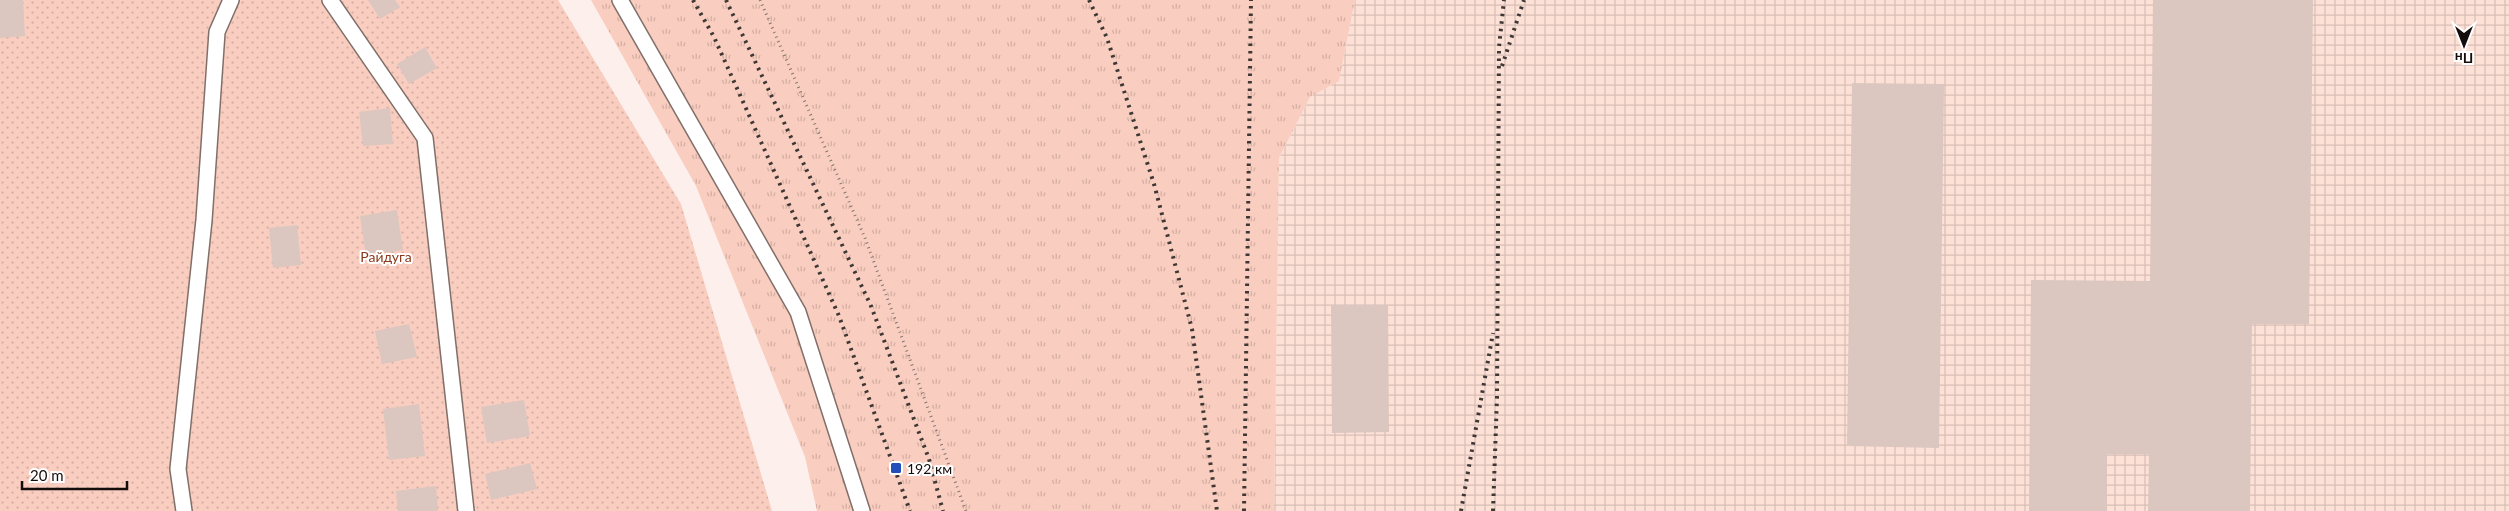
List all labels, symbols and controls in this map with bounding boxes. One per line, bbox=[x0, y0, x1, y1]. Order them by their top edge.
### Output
north arrow bbox=[2439, 20, 2489, 70]
text: Пн bbox=[2455, 50, 2473, 67]
park label: Райдуга bbox=[360, 248, 412, 265]
scale bar bbox=[22, 458, 128, 490]
place label: 192 км bbox=[907, 460, 952, 477]
marker: 192 км bbox=[889, 461, 903, 475]
text: 20 m bbox=[30, 466, 64, 484]

